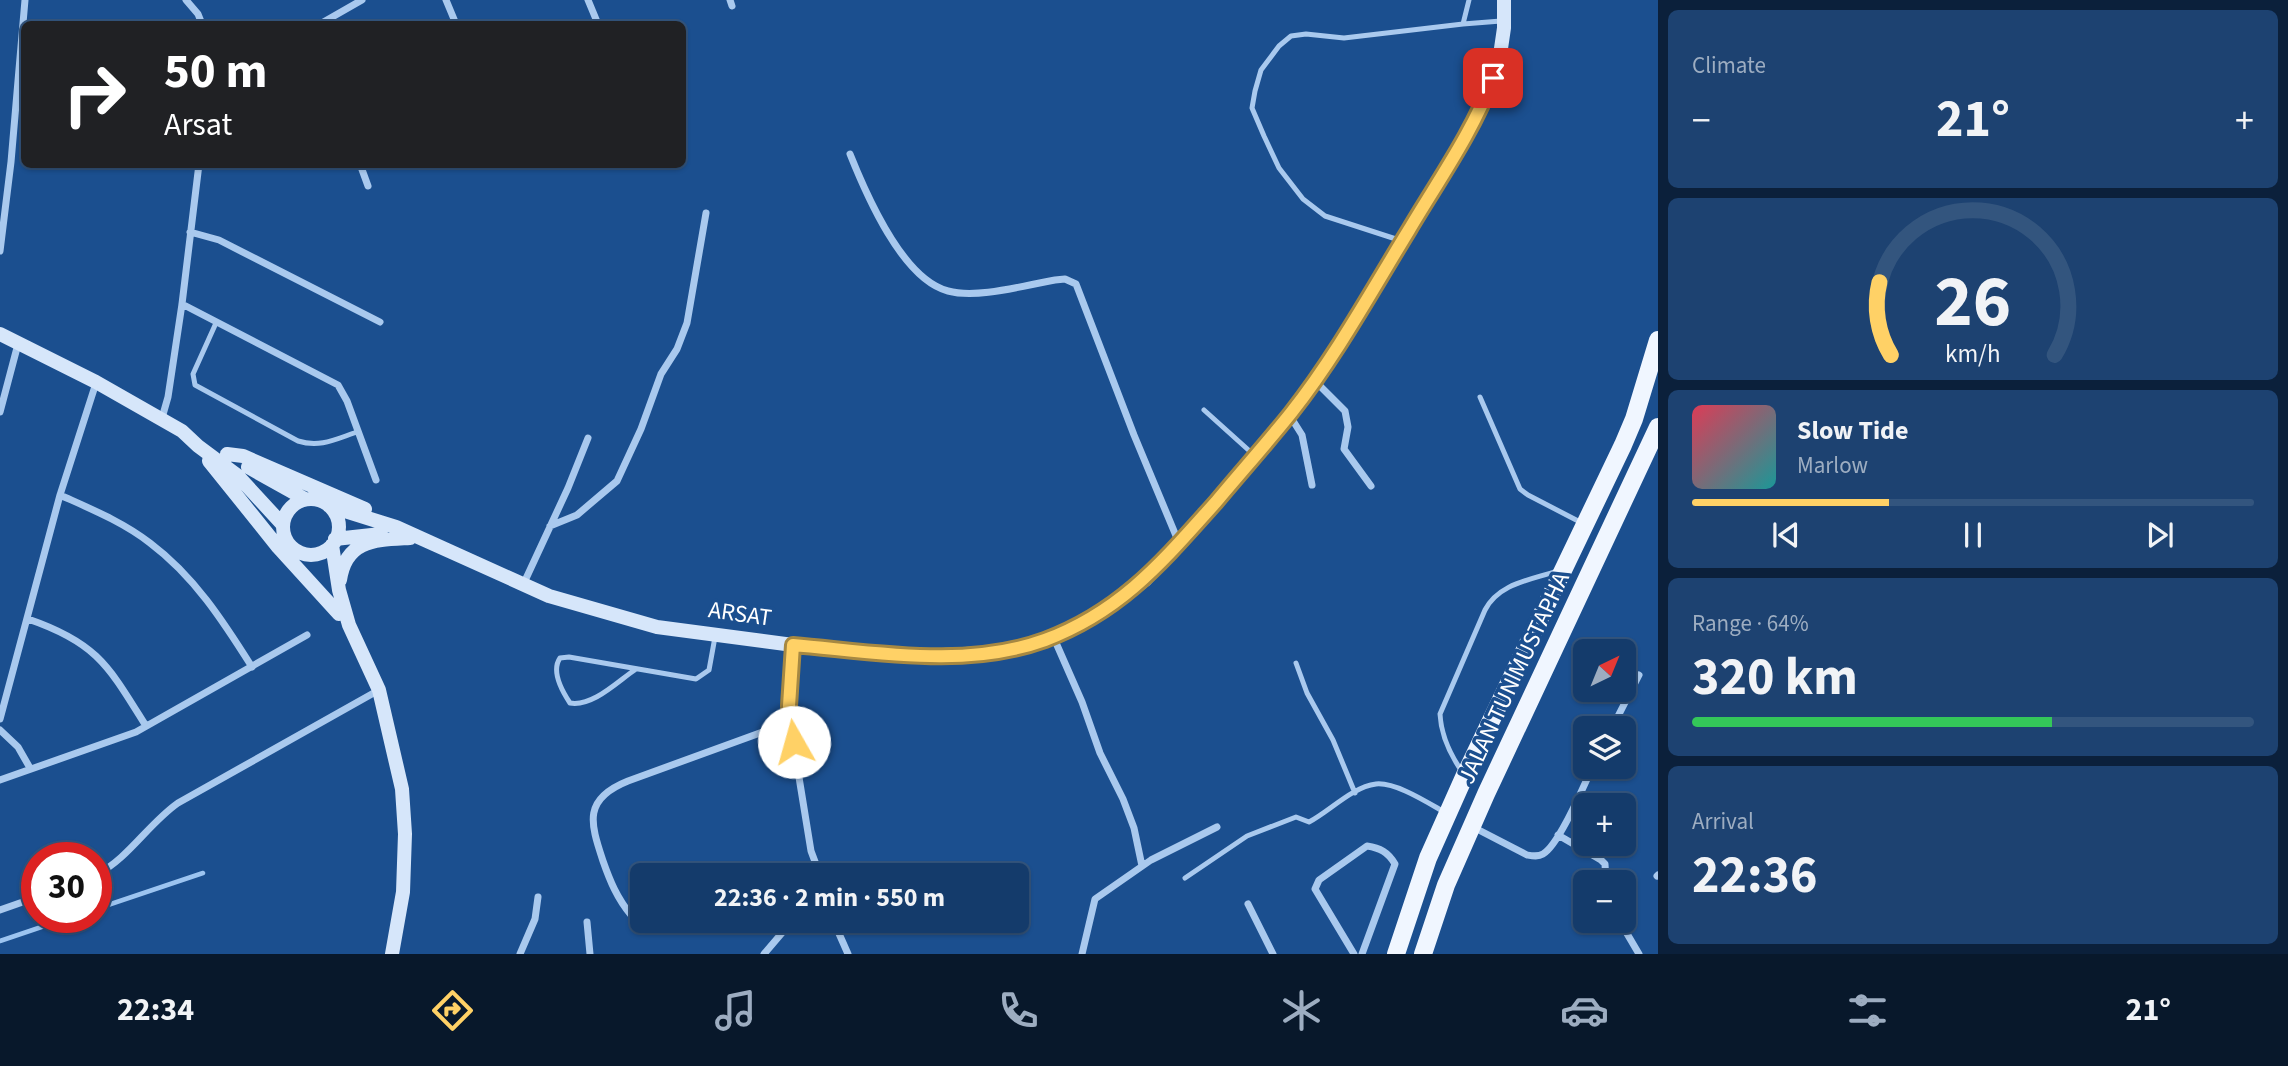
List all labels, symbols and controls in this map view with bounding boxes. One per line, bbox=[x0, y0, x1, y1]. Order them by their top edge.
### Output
text: 50 m bbox=[164, 37, 268, 107]
pin bbox=[1463, 48, 1523, 108]
icon: right bbox=[49, 49, 140, 140]
text: Climate bbox=[1692, 49, 1766, 82]
icon: arrive bbox=[1474, 59, 1512, 97]
text: 21° bbox=[1936, 83, 2010, 157]
text: − bbox=[1692, 94, 1711, 148]
text: + bbox=[2235, 94, 2254, 148]
text: Arsat bbox=[164, 102, 232, 148]
text: 26 bbox=[1935, 250, 2011, 354]
text: km/h bbox=[1945, 336, 2001, 372]
text: Slow Tide bbox=[1797, 412, 1908, 449]
text: Marlow bbox=[1797, 449, 1868, 482]
icon: previous bbox=[1767, 516, 1805, 554]
icon: pause bbox=[1954, 516, 1992, 554]
icon: next bbox=[2141, 516, 2179, 554]
street label: JALAN TUN MUSTAPHA bbox=[1449, 566, 1579, 790]
street label: ARSAT bbox=[706, 592, 774, 636]
text: Range · 64% bbox=[1692, 607, 1809, 640]
north arrow bbox=[1573, 639, 1636, 702]
map controls bbox=[1573, 639, 1636, 933]
text: 320 km bbox=[1692, 641, 1858, 715]
position arrow bbox=[757, 705, 831, 779]
button: layers bbox=[1573, 716, 1636, 779]
button: + bbox=[1573, 793, 1636, 856]
text: Arrival bbox=[1692, 805, 1754, 838]
text: 22:36 bbox=[1692, 839, 1817, 913]
speed limit sign: 30 bbox=[21, 842, 112, 933]
button: − bbox=[1573, 870, 1636, 933]
text: 22:36 · 2 min · 550 m bbox=[714, 879, 945, 916]
icon: directions bbox=[428, 986, 477, 1035]
icon: music bbox=[711, 986, 760, 1035]
icon: phone bbox=[994, 986, 1043, 1035]
icon: climate bbox=[1277, 986, 1326, 1035]
icon: car bbox=[1560, 986, 1609, 1035]
icon: filters bbox=[1843, 986, 1892, 1035]
text: 22:34 bbox=[117, 987, 194, 1033]
text: 21° bbox=[2125, 987, 2171, 1033]

